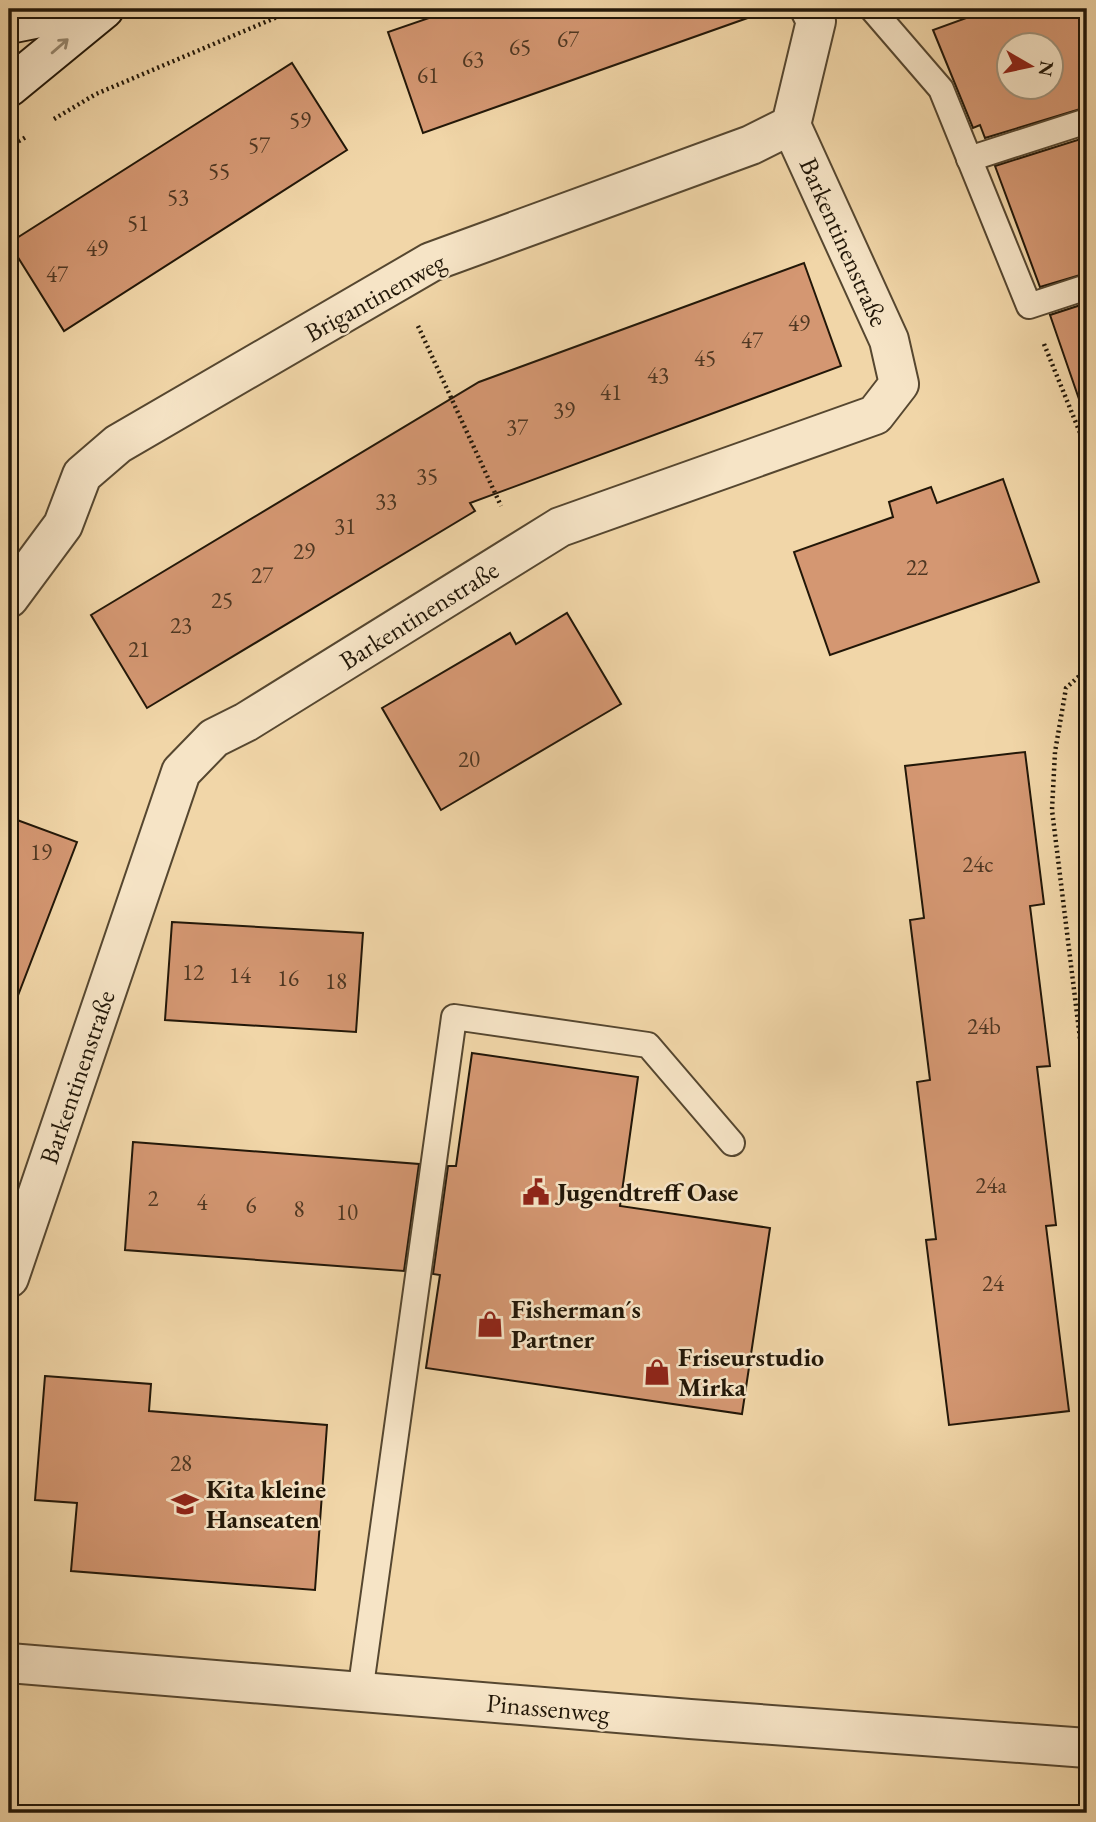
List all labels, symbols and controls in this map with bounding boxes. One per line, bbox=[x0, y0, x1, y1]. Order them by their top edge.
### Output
house number: 67 bbox=[557, 24, 580, 54]
house number: 65 bbox=[509, 32, 531, 62]
north arrow bbox=[995, 32, 1064, 102]
one-way arrow bbox=[51, 38, 69, 54]
house number: 63 bbox=[462, 44, 484, 74]
text: N bbox=[1033, 59, 1060, 79]
house number: 61 bbox=[417, 60, 439, 90]
house number: 59 bbox=[289, 105, 311, 135]
house number: 57 bbox=[248, 130, 271, 160]
street label: Barkentinenstraße bbox=[792, 152, 896, 332]
house number: 55 bbox=[208, 156, 230, 186]
house number: 53 bbox=[167, 182, 189, 212]
house number: 51 bbox=[127, 208, 149, 238]
house number: 49 bbox=[86, 233, 108, 263]
street label: Brigantinenweg bbox=[299, 244, 452, 350]
house number: 47 bbox=[46, 259, 69, 289]
house number: 49 bbox=[788, 308, 810, 338]
house number: 47 bbox=[741, 325, 764, 355]
house number: 45 bbox=[694, 343, 716, 373]
house number: 43 bbox=[647, 360, 669, 390]
house number: 41 bbox=[600, 377, 622, 407]
house number: 39 bbox=[553, 395, 575, 425]
house number: 37 bbox=[506, 412, 529, 442]
house number: 35 bbox=[416, 461, 438, 491]
house number: 33 bbox=[375, 486, 397, 516]
house number: 31 bbox=[334, 511, 356, 541]
house number: 29 bbox=[293, 536, 315, 566]
house number: 22 bbox=[906, 552, 928, 582]
street label: Barkentinenstraße bbox=[333, 553, 505, 677]
house number: 27 bbox=[251, 560, 274, 590]
house number: 25 bbox=[211, 585, 233, 615]
house number: 23 bbox=[170, 610, 192, 640]
house number: 21 bbox=[128, 634, 150, 664]
house number: 20 bbox=[458, 744, 480, 774]
house number: 19 bbox=[30, 837, 52, 867]
house number: 24c bbox=[962, 849, 994, 879]
house number: 12 bbox=[182, 957, 204, 987]
house number: 14 bbox=[229, 960, 252, 990]
house number: 16 bbox=[277, 963, 299, 993]
house number: 18 bbox=[325, 966, 347, 996]
street label: Barkentinenstraße bbox=[31, 986, 123, 1168]
house number: 24b bbox=[967, 1011, 1001, 1041]
house number: 24a bbox=[975, 1170, 1007, 1200]
place label: Jugendtreff Oase bbox=[554, 1175, 739, 1209]
public building icon: Jugendtreff Oase bbox=[521, 1177, 551, 1207]
house number: 2 bbox=[147, 1183, 159, 1213]
house number: 4 bbox=[196, 1187, 208, 1217]
house number: 6 bbox=[245, 1190, 257, 1220]
house number: 8 bbox=[293, 1194, 305, 1224]
house number: 10 bbox=[336, 1197, 358, 1227]
house number: 24 bbox=[982, 1268, 1005, 1298]
place label: Fisherman´s Partner bbox=[511, 1292, 641, 1356]
shop icon: Fisherman´s Partner bbox=[475, 1309, 505, 1339]
place label: Friseurstudio Mirka bbox=[678, 1340, 824, 1404]
shop icon: Friseurstudio Mirka bbox=[642, 1357, 672, 1387]
house number: 28 bbox=[170, 1448, 192, 1478]
place label: Kita kleine Hanseaten bbox=[206, 1472, 326, 1536]
school or university icon: Kita kleine Hanseaten bbox=[170, 1489, 200, 1519]
street label: Pinassenweg bbox=[485, 1686, 612, 1730]

